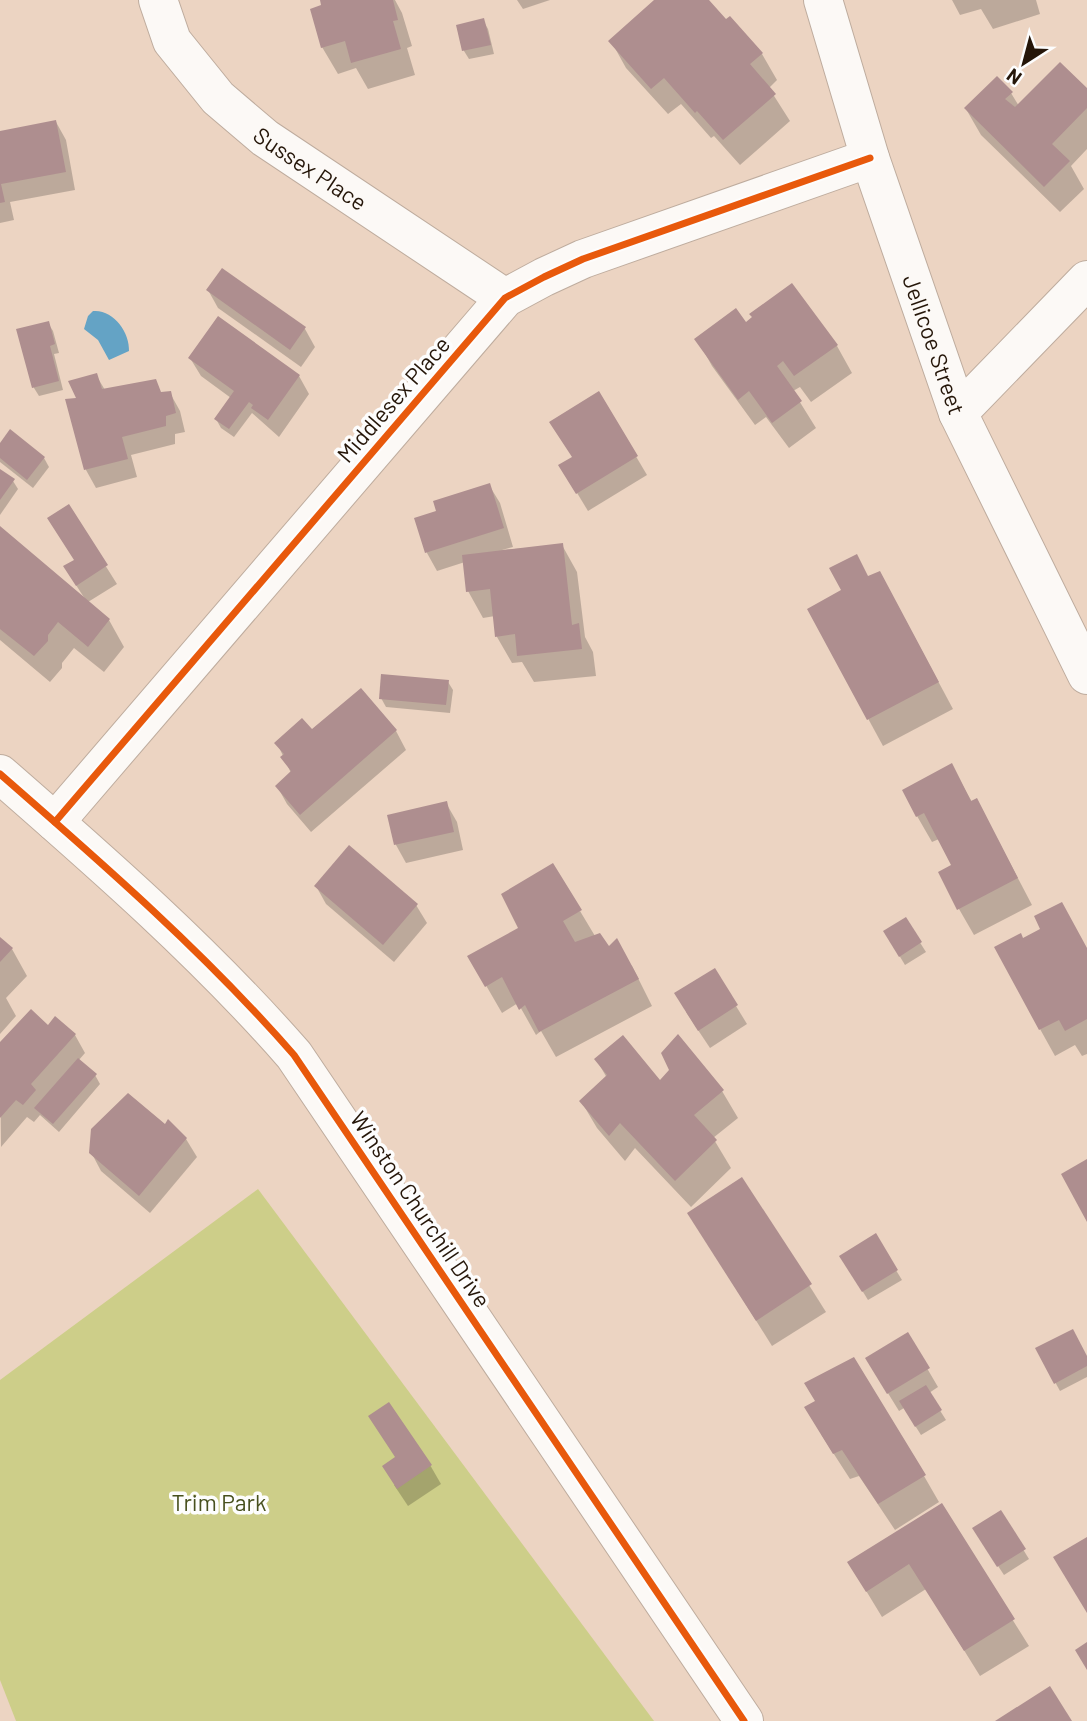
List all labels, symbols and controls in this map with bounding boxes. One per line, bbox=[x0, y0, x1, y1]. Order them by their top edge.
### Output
north arrow bbox=[989, 28, 1059, 98]
text: N bbox=[1002, 64, 1026, 90]
street label: Sussex Place bbox=[248, 121, 372, 216]
street label: Jellicoe Street bbox=[897, 271, 971, 418]
street label: Middlesex Place bbox=[331, 330, 455, 468]
street label: Winston Churchill Drive bbox=[345, 1106, 497, 1312]
park label: Trim Park bbox=[172, 1488, 266, 1516]

